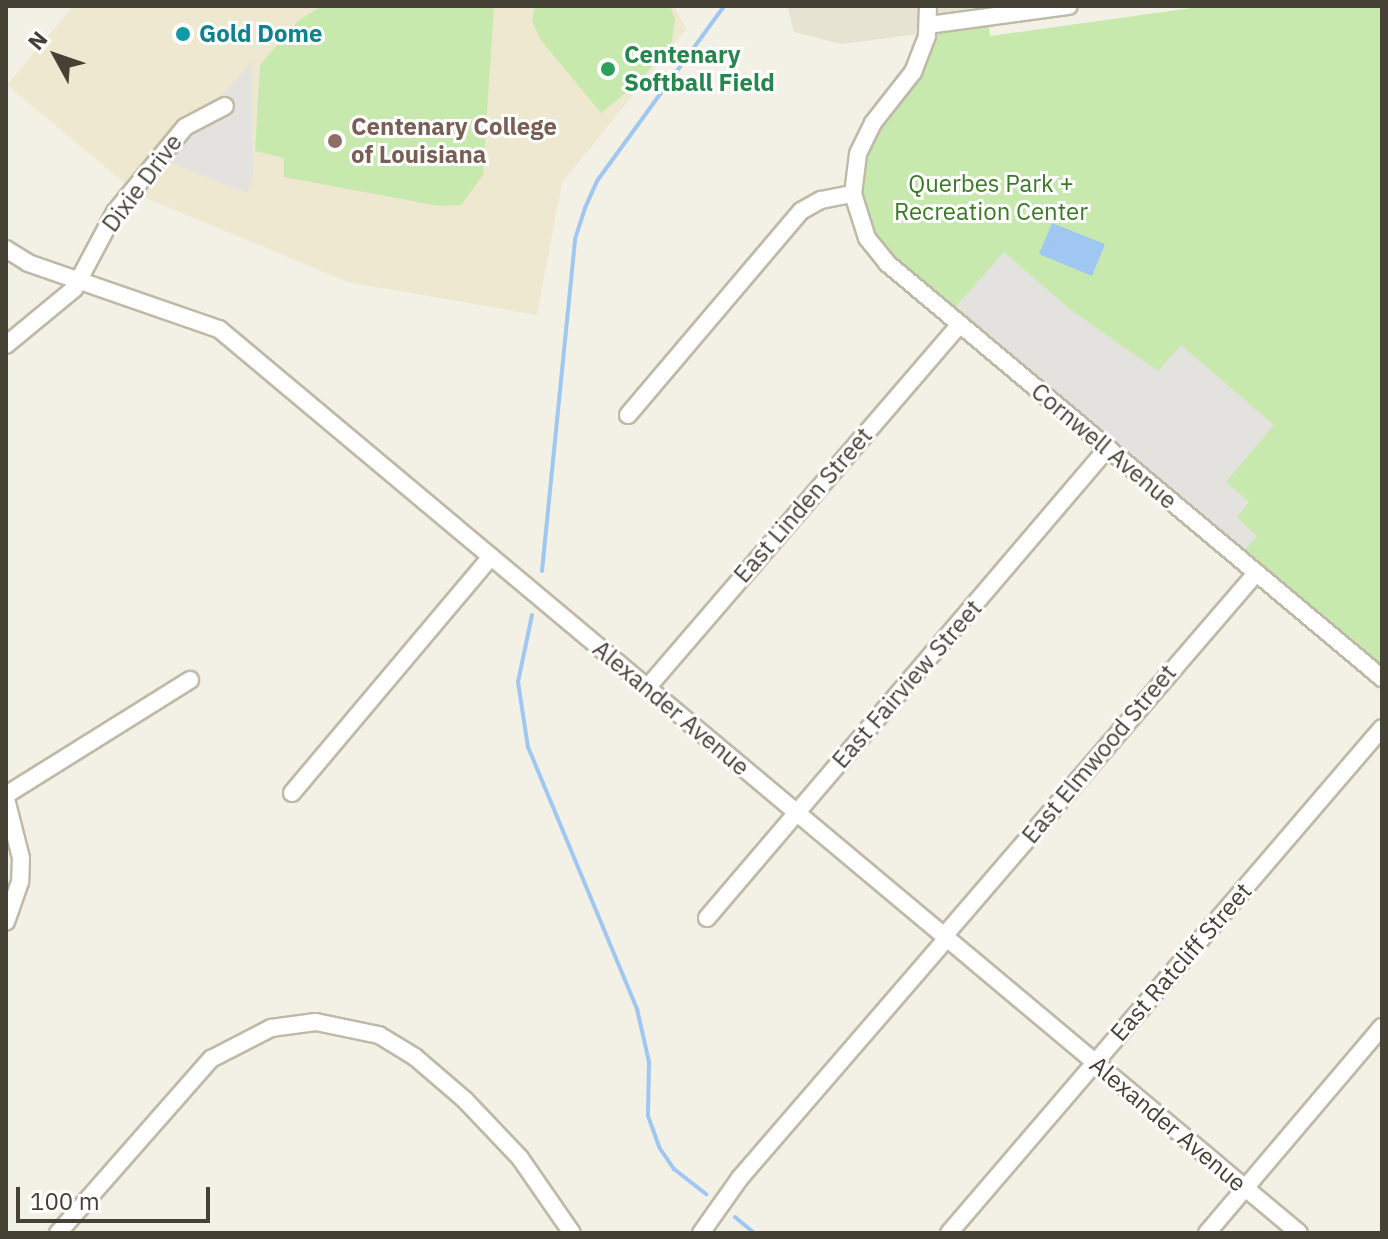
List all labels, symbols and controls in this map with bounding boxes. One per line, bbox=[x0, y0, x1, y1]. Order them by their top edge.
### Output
north arrow bbox=[16, 16, 96, 96]
place label: Gold Dome bbox=[199, 20, 323, 48]
text: N bbox=[21, 25, 53, 56]
marker: Gold Dome bbox=[174, 25, 192, 43]
place label: Centenary Softball Field bbox=[624, 41, 775, 97]
marker: Centenary Softball Field bbox=[599, 60, 617, 78]
place label: Centenary College of Louisiana bbox=[351, 113, 557, 169]
street label: Dixie Drive bbox=[96, 128, 188, 238]
marker: Centenary College of Louisiana bbox=[326, 132, 344, 150]
park label: Querbes Park + Recreation Center bbox=[894, 170, 1088, 226]
street label: Cornwell Avenue bbox=[1025, 377, 1183, 515]
street label: East Linden Street bbox=[728, 421, 878, 589]
street label: East Fairview Street bbox=[826, 594, 988, 774]
street label: Alexander Avenue bbox=[587, 634, 755, 782]
street label: East Elmwood Street bbox=[1016, 659, 1182, 849]
street label: East Ratcliff Street bbox=[1104, 877, 1258, 1047]
street label: Alexander Avenue bbox=[1084, 1050, 1252, 1198]
scale bar bbox=[20, 1171, 214, 1221]
text: 100 m bbox=[30, 1185, 100, 1217]

